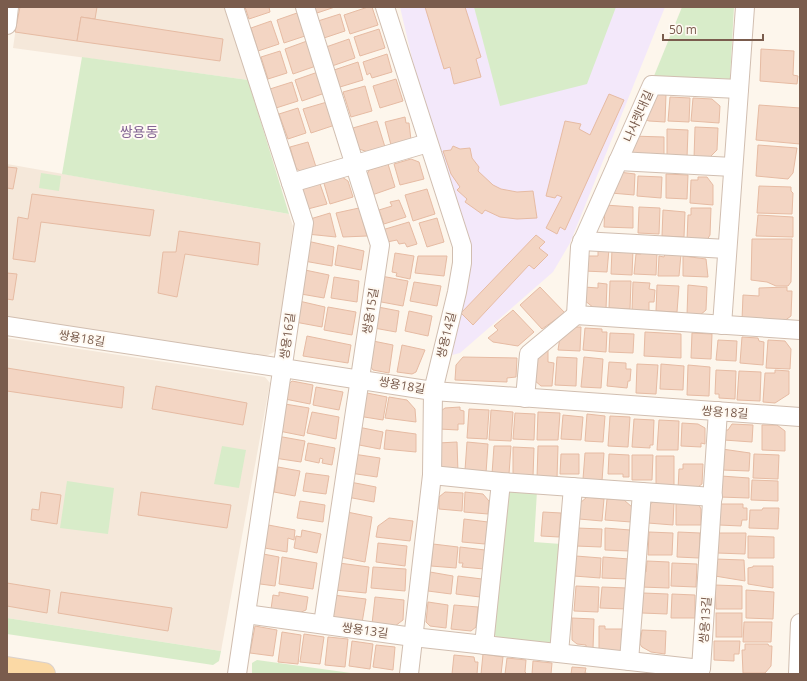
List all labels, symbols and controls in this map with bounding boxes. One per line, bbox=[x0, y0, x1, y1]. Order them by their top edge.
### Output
scale bar bbox=[663, 16, 763, 42]
text: 50 m bbox=[669, 21, 697, 38]
street label: 나사렛대길 bbox=[619, 87, 657, 145]
district label: 쌍용동 bbox=[120, 122, 158, 141]
street label: 쌍용15길 bbox=[358, 287, 382, 335]
street label: 쌍용14길 bbox=[432, 310, 460, 360]
street label: 쌍용16길 bbox=[275, 312, 299, 360]
street label: 쌍용18길 bbox=[58, 326, 106, 350]
street label: 쌍용18길 bbox=[377, 373, 427, 397]
street label: 쌍용18길 bbox=[701, 402, 749, 422]
street label: 쌍용13길 bbox=[695, 596, 715, 644]
street label: 쌍용13길 bbox=[341, 618, 389, 642]

